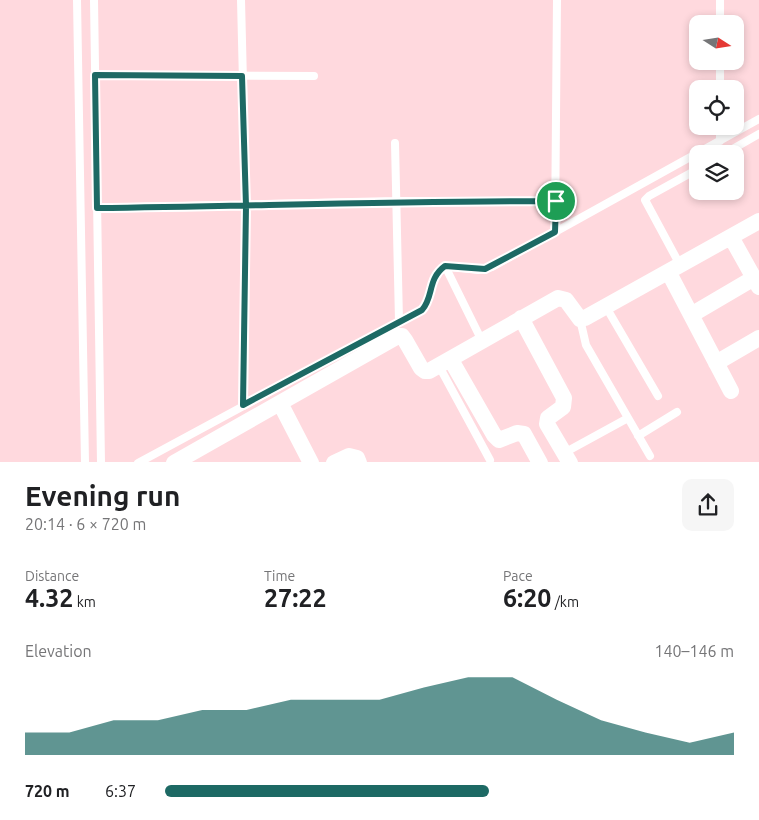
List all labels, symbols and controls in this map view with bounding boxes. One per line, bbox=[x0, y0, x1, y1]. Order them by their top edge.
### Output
north arrow bbox=[689, 15, 744, 70]
map controls bbox=[689, 15, 744, 200]
button: locate bbox=[689, 80, 744, 135]
button: layers bbox=[689, 145, 744, 200]
pin bbox=[535, 180, 577, 222]
icon: arrive bbox=[542, 187, 570, 215]
button: share bbox=[682, 479, 734, 531]
text: Evening run bbox=[25, 480, 180, 511]
text: 20:14 · 6 × 720 m bbox=[25, 515, 146, 533]
text: Distance bbox=[25, 568, 79, 584]
text: Time bbox=[264, 568, 295, 584]
text: Pace bbox=[503, 568, 533, 584]
text: 4.32 bbox=[25, 584, 73, 612]
text: 27:22 bbox=[264, 584, 327, 612]
text: 6:20 bbox=[503, 584, 551, 612]
text: km bbox=[73, 594, 96, 610]
text: /km bbox=[551, 594, 579, 610]
text: Elevation bbox=[25, 642, 92, 660]
text: 140–146 m bbox=[654, 642, 734, 660]
text: 720 m bbox=[25, 782, 70, 800]
text: 6:37 bbox=[105, 782, 136, 800]

